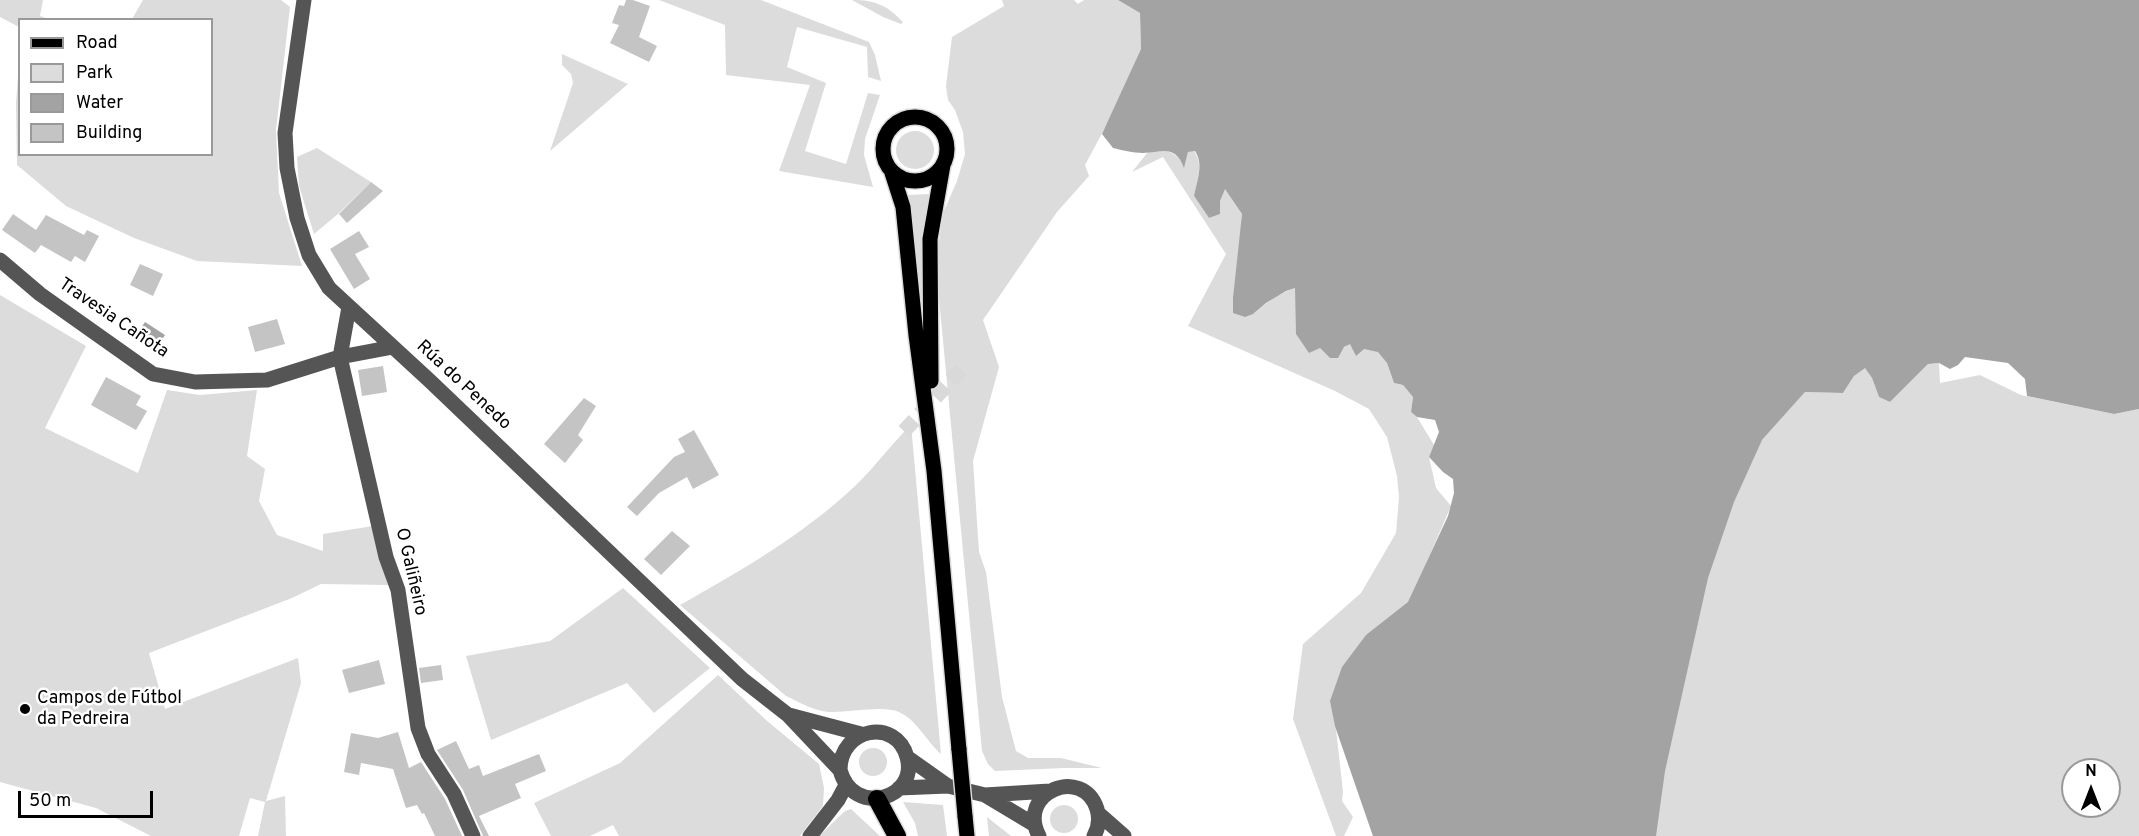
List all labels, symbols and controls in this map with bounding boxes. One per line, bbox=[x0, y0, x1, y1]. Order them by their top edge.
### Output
legend bbox=[18, 18, 213, 156]
text: Road bbox=[76, 32, 118, 55]
text: Park bbox=[76, 62, 113, 85]
text: Water bbox=[76, 92, 123, 115]
text: Building bbox=[76, 122, 142, 145]
street label: Travesia Cañota bbox=[54, 274, 172, 364]
street label: Rúa do Penedo bbox=[411, 337, 515, 435]
street label: O Galiñeiro bbox=[389, 526, 431, 618]
place label: Campos de Fútbol da Pedreira bbox=[37, 688, 182, 730]
marker: Campos de Fútbol da Pedreira bbox=[18, 702, 32, 716]
north arrow bbox=[2061, 758, 2121, 818]
text: N bbox=[2085, 762, 2097, 782]
scale bar bbox=[21, 779, 156, 817]
text: 50 m bbox=[29, 790, 71, 813]

